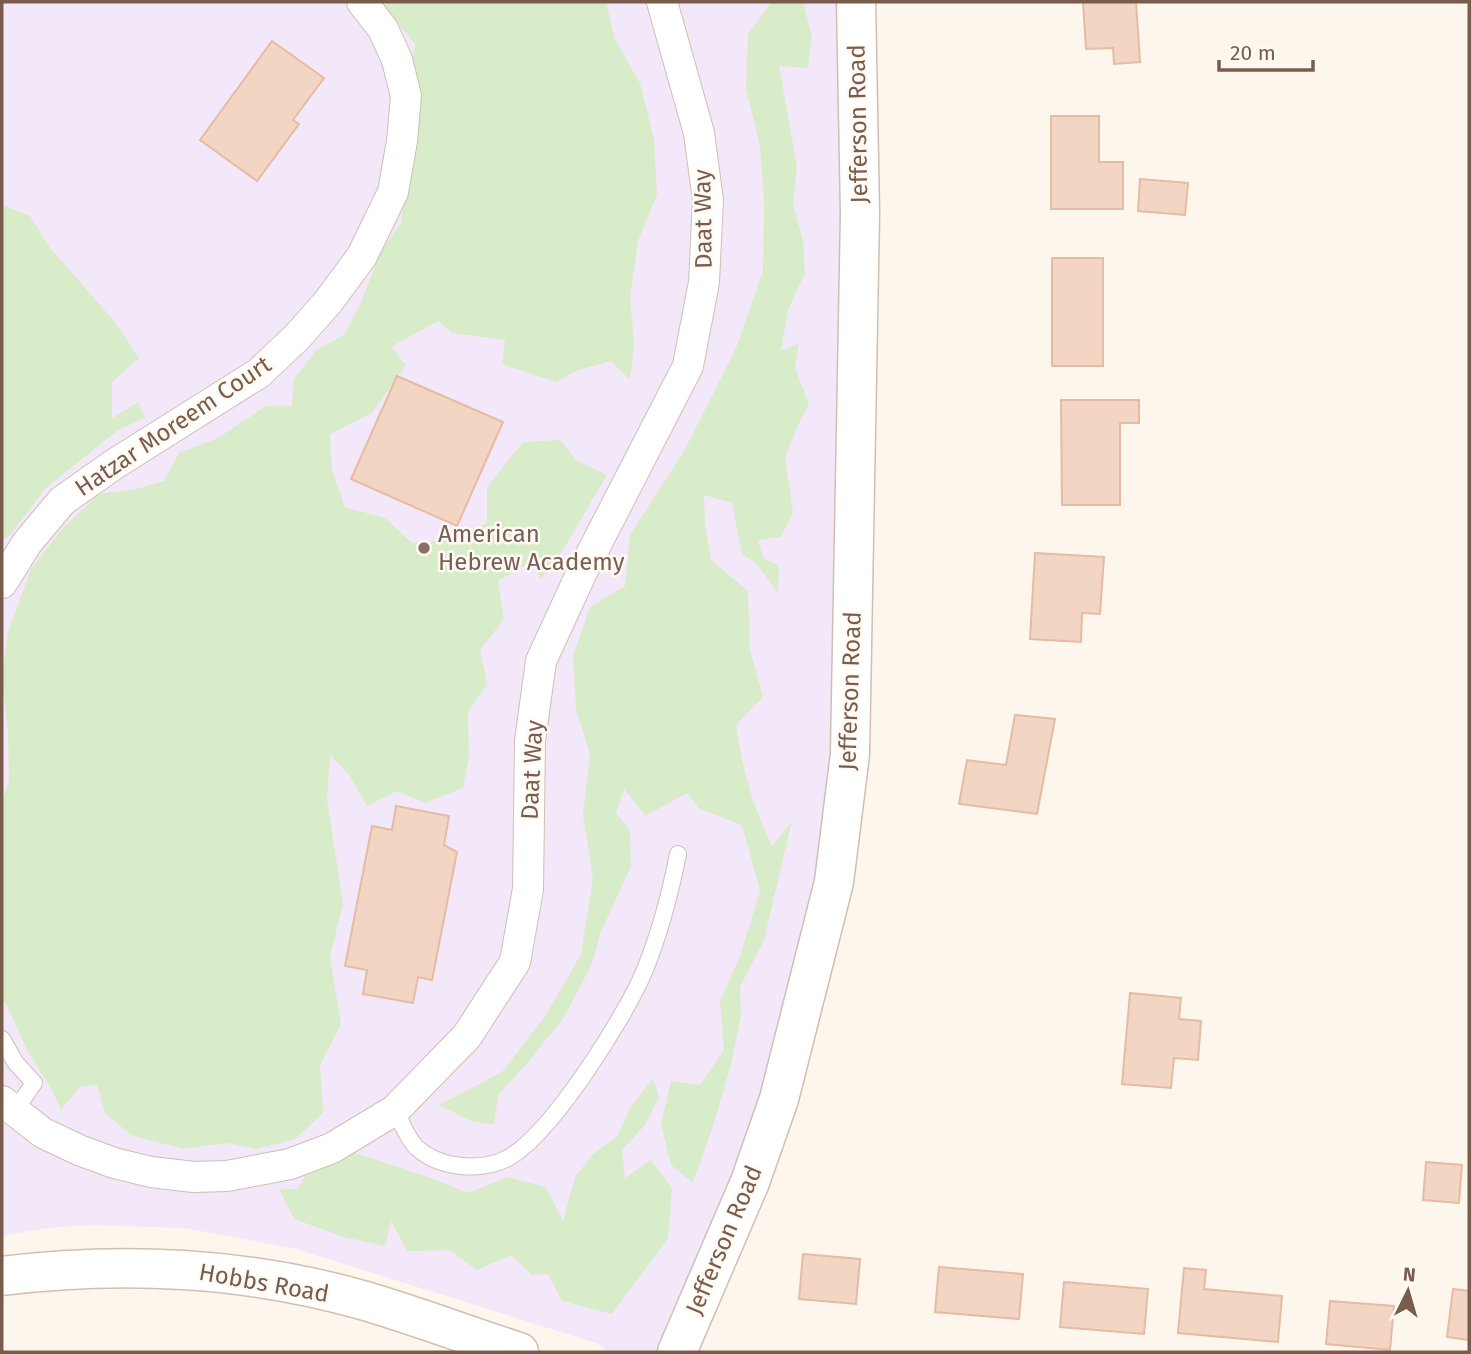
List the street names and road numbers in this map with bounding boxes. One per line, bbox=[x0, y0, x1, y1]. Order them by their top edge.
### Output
street label: Jefferson Road bbox=[843, 44, 873, 204]
street label: Daat Way bbox=[688, 169, 718, 269]
street label: Hatzar Moreem Court bbox=[70, 350, 276, 502]
street label: Jefferson Road bbox=[833, 611, 867, 771]
street label: Daat Way bbox=[515, 719, 549, 821]
street label: Jefferson Road bbox=[680, 1161, 768, 1319]
street label: Hobbs Road bbox=[197, 1258, 331, 1308]

